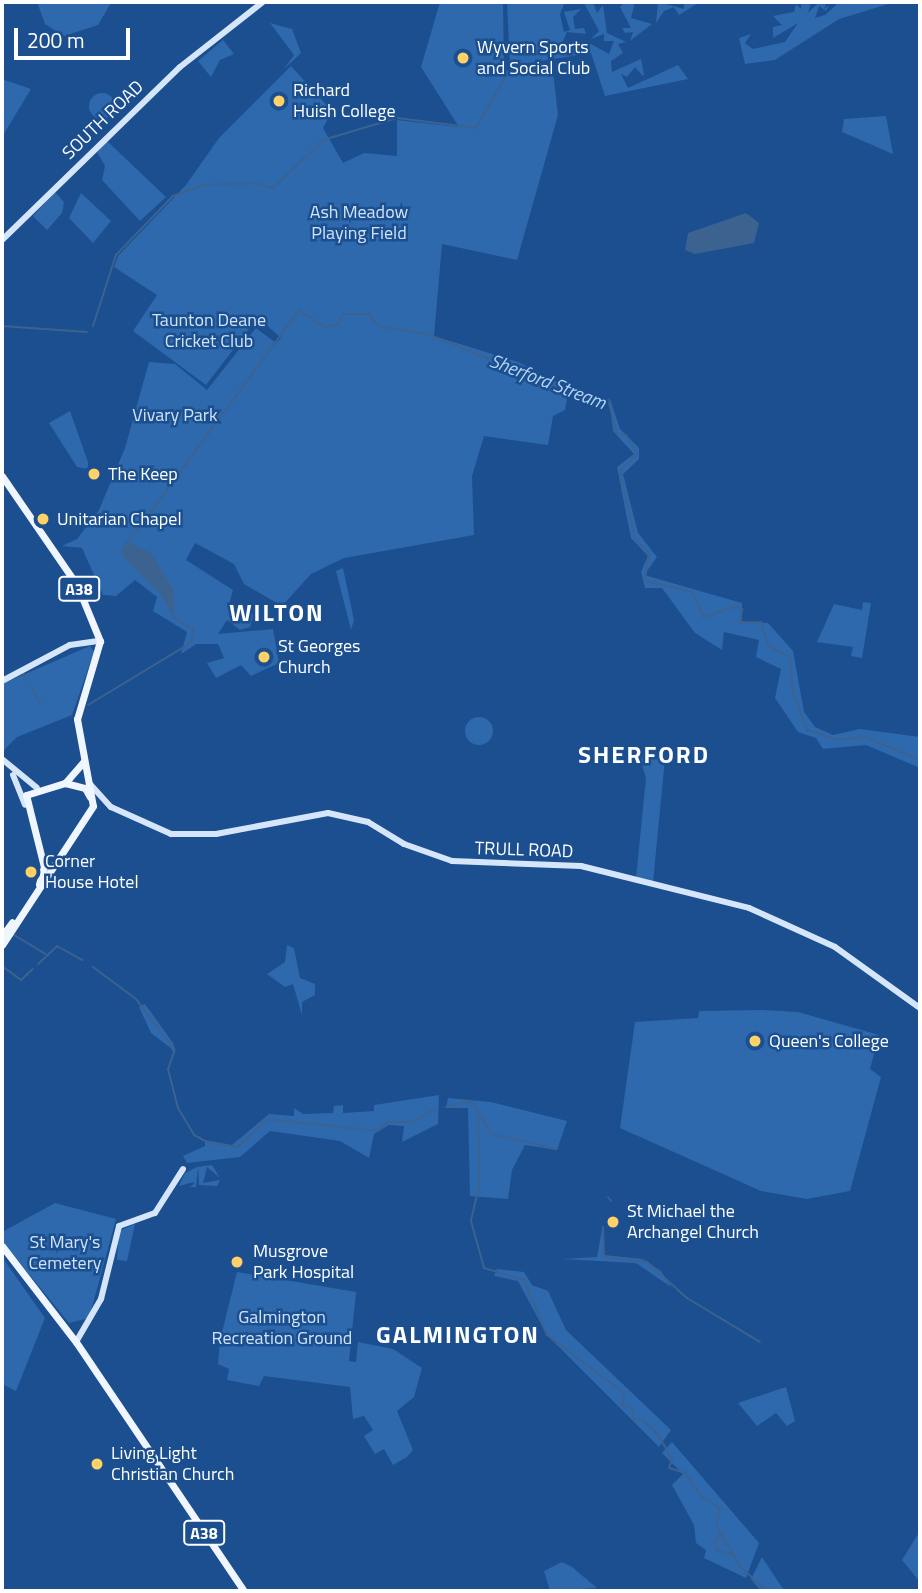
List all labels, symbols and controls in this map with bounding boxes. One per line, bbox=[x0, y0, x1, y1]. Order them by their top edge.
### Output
scale bar bbox=[18, 14, 133, 58]
text: 200 m bbox=[27, 24, 84, 56]
place label: Wyvern Sports and Social Club bbox=[477, 37, 590, 80]
marker: Wyvern Sports and Social Club bbox=[455, 50, 471, 66]
street label: SOUTH ROAD bbox=[58, 76, 148, 164]
place label: Richard Huish College bbox=[293, 80, 396, 122]
marker: Richard Huish College bbox=[271, 93, 287, 109]
park label: Ash Meadow Playing Field bbox=[310, 202, 408, 244]
park label: Taunton Deane Cricket Club bbox=[152, 310, 266, 352]
water label: Sherford Stream bbox=[487, 348, 609, 414]
park label: Vivary Park bbox=[132, 404, 218, 426]
place label: The Keep bbox=[108, 463, 178, 485]
marker: The Keep bbox=[86, 466, 102, 482]
place label: Unitarian Chapel bbox=[57, 508, 182, 530]
marker: Unitarian Chapel bbox=[35, 511, 51, 527]
road number: A38 bbox=[58, 576, 100, 602]
district label: WILTON bbox=[230, 599, 324, 627]
place label: St Georges Church bbox=[278, 636, 360, 678]
marker: St Georges Church bbox=[256, 649, 272, 665]
district label: SHERFORD bbox=[579, 741, 709, 769]
street label: TRULL ROAD bbox=[474, 837, 574, 863]
place label: Corner House Hotel bbox=[45, 851, 139, 894]
marker: Corner House Hotel bbox=[23, 864, 39, 880]
place label: Queen's College bbox=[769, 1030, 889, 1052]
marker: Queen's College bbox=[747, 1033, 763, 1049]
place label: St Michael the Archangel Church bbox=[627, 1201, 759, 1244]
marker: St Michael the Archangel Church bbox=[605, 1214, 621, 1230]
park label: St Mary's Cemetery bbox=[28, 1232, 102, 1274]
place label: Musgrove Park Hospital bbox=[253, 1241, 354, 1284]
marker: Musgrove Park Hospital bbox=[227, 1252, 247, 1272]
park label: Galmington Recreation Ground bbox=[212, 1307, 352, 1350]
district label: GALMINGTON bbox=[377, 1321, 539, 1349]
place label: Living Light Christian Church bbox=[111, 1443, 234, 1486]
marker: Living Light Christian Church bbox=[89, 1456, 105, 1472]
road number: A38 bbox=[183, 1520, 225, 1546]

